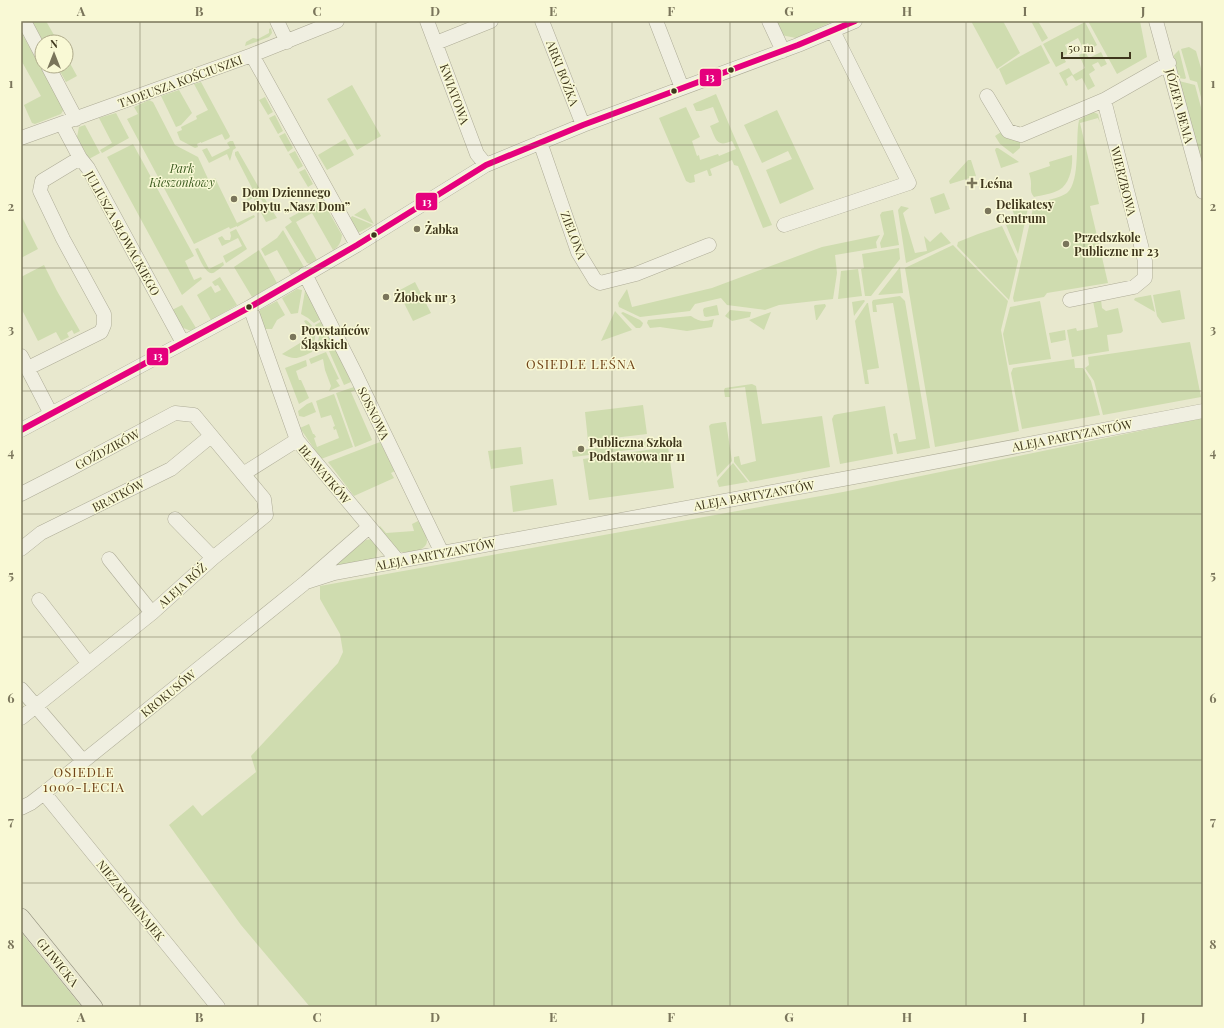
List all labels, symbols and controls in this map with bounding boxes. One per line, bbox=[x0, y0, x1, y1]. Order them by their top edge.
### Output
text: A bbox=[76, 2, 86, 19]
text: B bbox=[195, 2, 204, 19]
text: C bbox=[312, 2, 322, 19]
text: D bbox=[430, 2, 440, 19]
text: E bbox=[549, 2, 557, 19]
text: F bbox=[667, 2, 675, 19]
text: G bbox=[784, 2, 794, 19]
text: H bbox=[902, 2, 912, 19]
text: I bbox=[1023, 2, 1028, 19]
text: J bbox=[1140, 2, 1146, 19]
north arrow bbox=[34, 34, 74, 74]
scale bar bbox=[1062, 34, 1130, 60]
text: N bbox=[50, 36, 58, 51]
street label: ARKI BOŻKA bbox=[543, 37, 583, 108]
text: 50 m bbox=[1068, 39, 1094, 55]
street label: TADEUSZA KOŚCIUSZKI bbox=[116, 51, 244, 111]
street label: KWIATOWA bbox=[437, 61, 474, 127]
unlabelled marker bbox=[726, 65, 736, 75]
street label: JÓZEFA BEMA bbox=[1162, 66, 1198, 146]
line badge: 13 bbox=[699, 68, 722, 87]
text: 13 bbox=[705, 69, 715, 84]
text: 1 bbox=[9, 74, 14, 91]
text: 1 bbox=[1211, 74, 1216, 91]
unlabelled marker bbox=[669, 86, 679, 96]
street label: WIERZBOWA bbox=[1107, 144, 1140, 218]
park label: Park Kieszonkowy bbox=[148, 160, 215, 190]
street label: JULIUSZA SŁOWACKIEGO bbox=[82, 167, 164, 298]
place label: Leśna bbox=[980, 175, 1013, 191]
marker: Leśna bbox=[967, 178, 977, 188]
place label: Dom Dziennego Pobytu „Nasz Dom” bbox=[242, 184, 351, 214]
line badge: 13 bbox=[415, 192, 438, 211]
marker: Dom Dziennego Pobytu „Nasz Dom” bbox=[229, 194, 239, 204]
text: 13 bbox=[422, 194, 432, 209]
place label: Delikatesy Centrum bbox=[996, 196, 1055, 226]
text: 2 bbox=[8, 197, 15, 214]
text: 2 bbox=[1210, 197, 1217, 214]
marker: Delikatesy Centrum bbox=[983, 206, 993, 216]
street label: ZIELONA bbox=[558, 209, 591, 262]
place label: Żabka bbox=[425, 221, 459, 237]
marker: Żabka bbox=[412, 224, 422, 234]
place label: Przedszkole Publiczne nr 23 bbox=[1074, 229, 1159, 259]
unlabelled marker bbox=[369, 230, 379, 240]
marker: Przedszkole Publiczne nr 23 bbox=[1061, 239, 1071, 249]
place label: Żłobek nr 3 bbox=[394, 289, 456, 305]
marker: Żłobek nr 3 bbox=[381, 292, 391, 302]
unlabelled marker bbox=[244, 302, 254, 312]
text: 3 bbox=[8, 320, 14, 337]
text: 3 bbox=[1210, 320, 1216, 337]
place label: Powstańców Śląskich bbox=[301, 322, 370, 352]
marker: Powstańców Śląskich bbox=[288, 332, 298, 342]
line badge: 13 bbox=[146, 347, 169, 366]
text: 13 bbox=[153, 348, 163, 363]
district label: OSIEDLE LEŚNA bbox=[526, 355, 636, 372]
street label: SOSNOWA bbox=[354, 384, 394, 442]
street label: ALEJA PARTYZANTÓW bbox=[1010, 415, 1134, 455]
street label: GOŹDZIKÓW bbox=[72, 425, 142, 473]
place label: Publiczna Szkoła Podstawowa nr 11 bbox=[589, 434, 686, 464]
street label: BŁAWATKÓW bbox=[295, 441, 355, 507]
text: 4 bbox=[8, 443, 15, 460]
text: 4 bbox=[1210, 443, 1217, 460]
marker: Publiczna Szkoła Podstawowa nr 11 bbox=[576, 444, 586, 454]
street label: BRATKÓW bbox=[89, 475, 147, 515]
street label: ALEJA PARTYZANTÓW bbox=[691, 476, 816, 514]
street label: ALEJA PARTYZANTÓW bbox=[373, 534, 497, 574]
street label: ALEJA RÓŻ bbox=[154, 559, 210, 612]
text: 5 bbox=[8, 566, 14, 583]
text: 5 bbox=[1210, 566, 1216, 583]
street label: KROKUSÓW bbox=[137, 666, 199, 720]
text: 6 bbox=[7, 689, 15, 706]
text: 6 bbox=[1209, 689, 1217, 706]
district label: OSIEDLE 1000-LECIA bbox=[43, 763, 125, 795]
text: 7 bbox=[8, 812, 14, 829]
text: 7 bbox=[1210, 812, 1216, 829]
street label: NIEZAPOMINAJEK bbox=[93, 856, 169, 944]
street label: GLIWICKA bbox=[34, 934, 83, 990]
text: 8 bbox=[7, 935, 15, 952]
text: 8 bbox=[1209, 935, 1217, 952]
text: A bbox=[76, 1008, 86, 1025]
text: B bbox=[195, 1008, 204, 1025]
text: C bbox=[312, 1008, 322, 1025]
text: D bbox=[430, 1008, 440, 1025]
text: E bbox=[549, 1008, 557, 1025]
text: F bbox=[667, 1008, 675, 1025]
text: G bbox=[784, 1008, 794, 1025]
text: H bbox=[902, 1008, 912, 1025]
text: I bbox=[1023, 1008, 1028, 1025]
text: J bbox=[1140, 1008, 1146, 1025]

